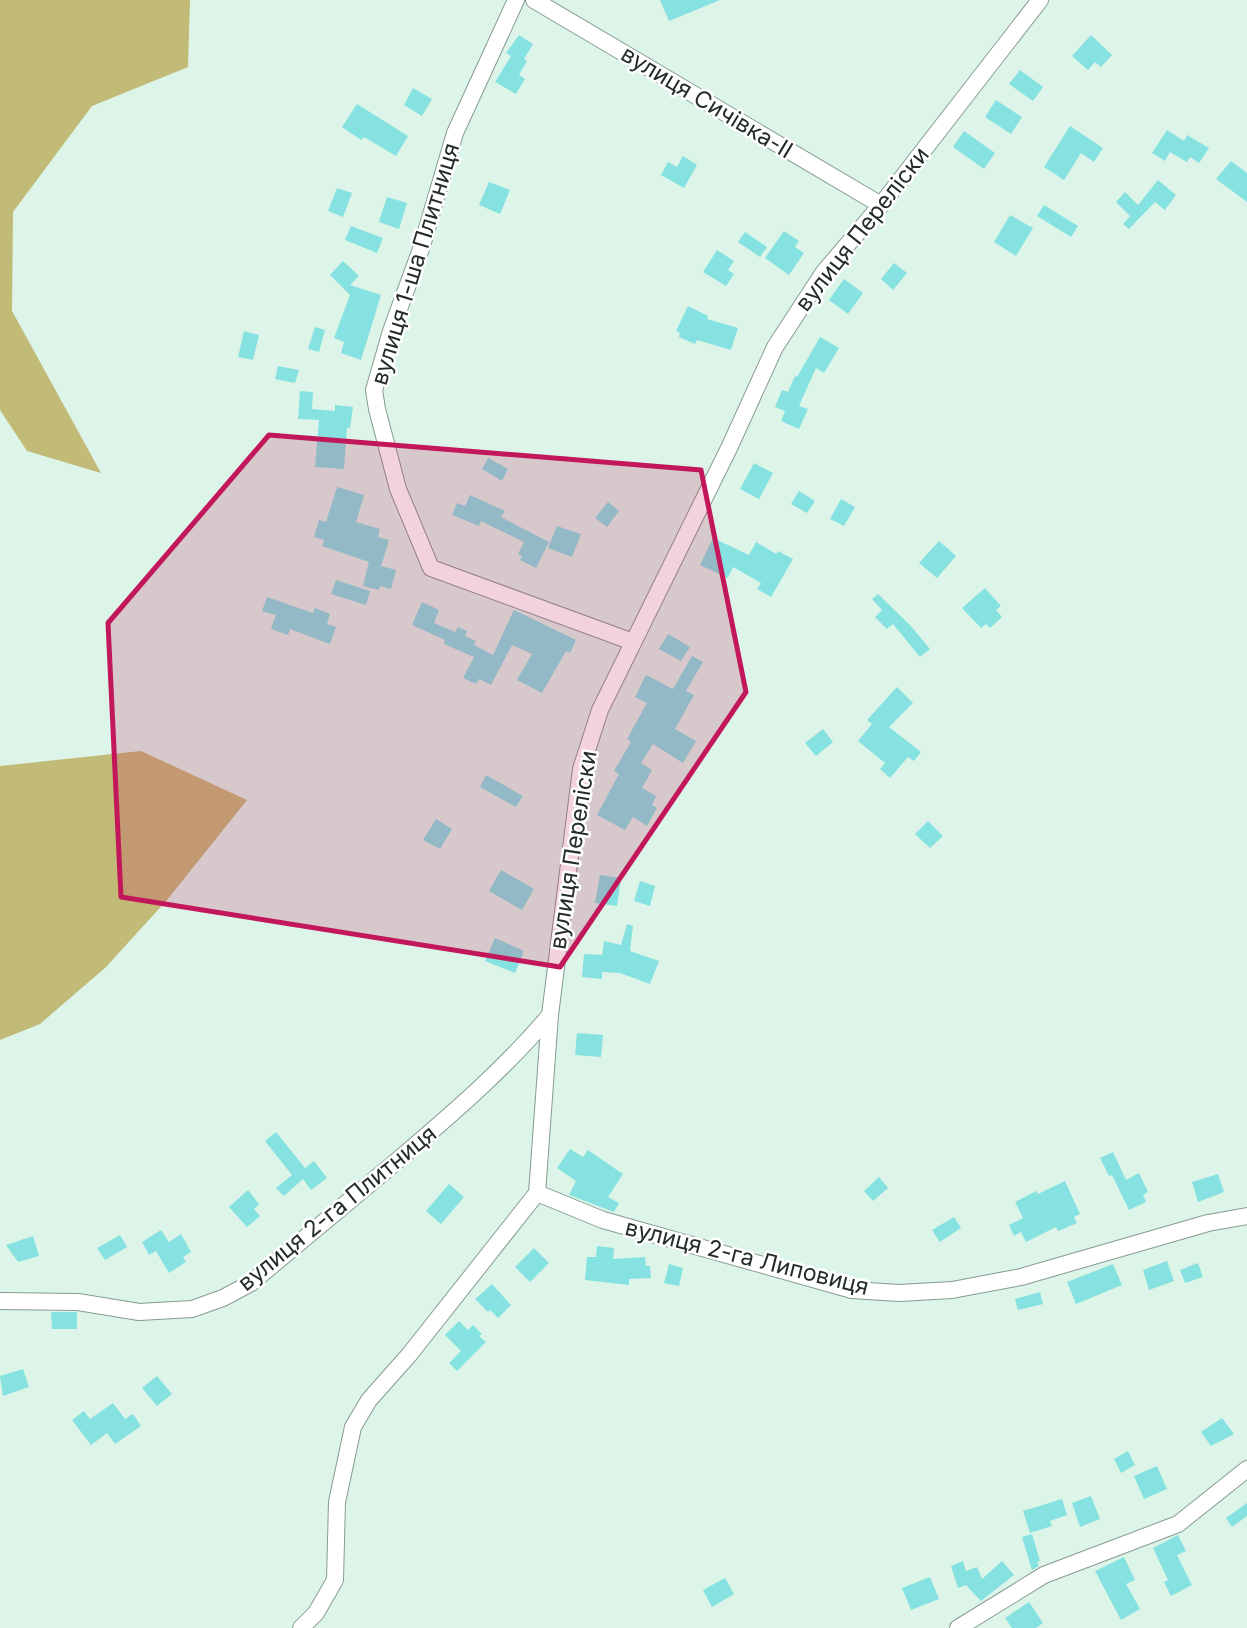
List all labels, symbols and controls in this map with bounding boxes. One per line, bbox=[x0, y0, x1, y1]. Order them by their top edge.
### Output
street label: вулиця Сичівка-II bbox=[616, 40, 798, 164]
street label: вулиця 1-ша Плитниця bbox=[365, 140, 465, 388]
street label: вулиця Переліски bbox=[789, 141, 935, 317]
street label: вулиця Переліски bbox=[543, 749, 603, 951]
street label: вулиця 2-га Плитниця bbox=[232, 1119, 442, 1297]
street label: вулиця 2-га Липовиця bbox=[622, 1213, 872, 1301]

